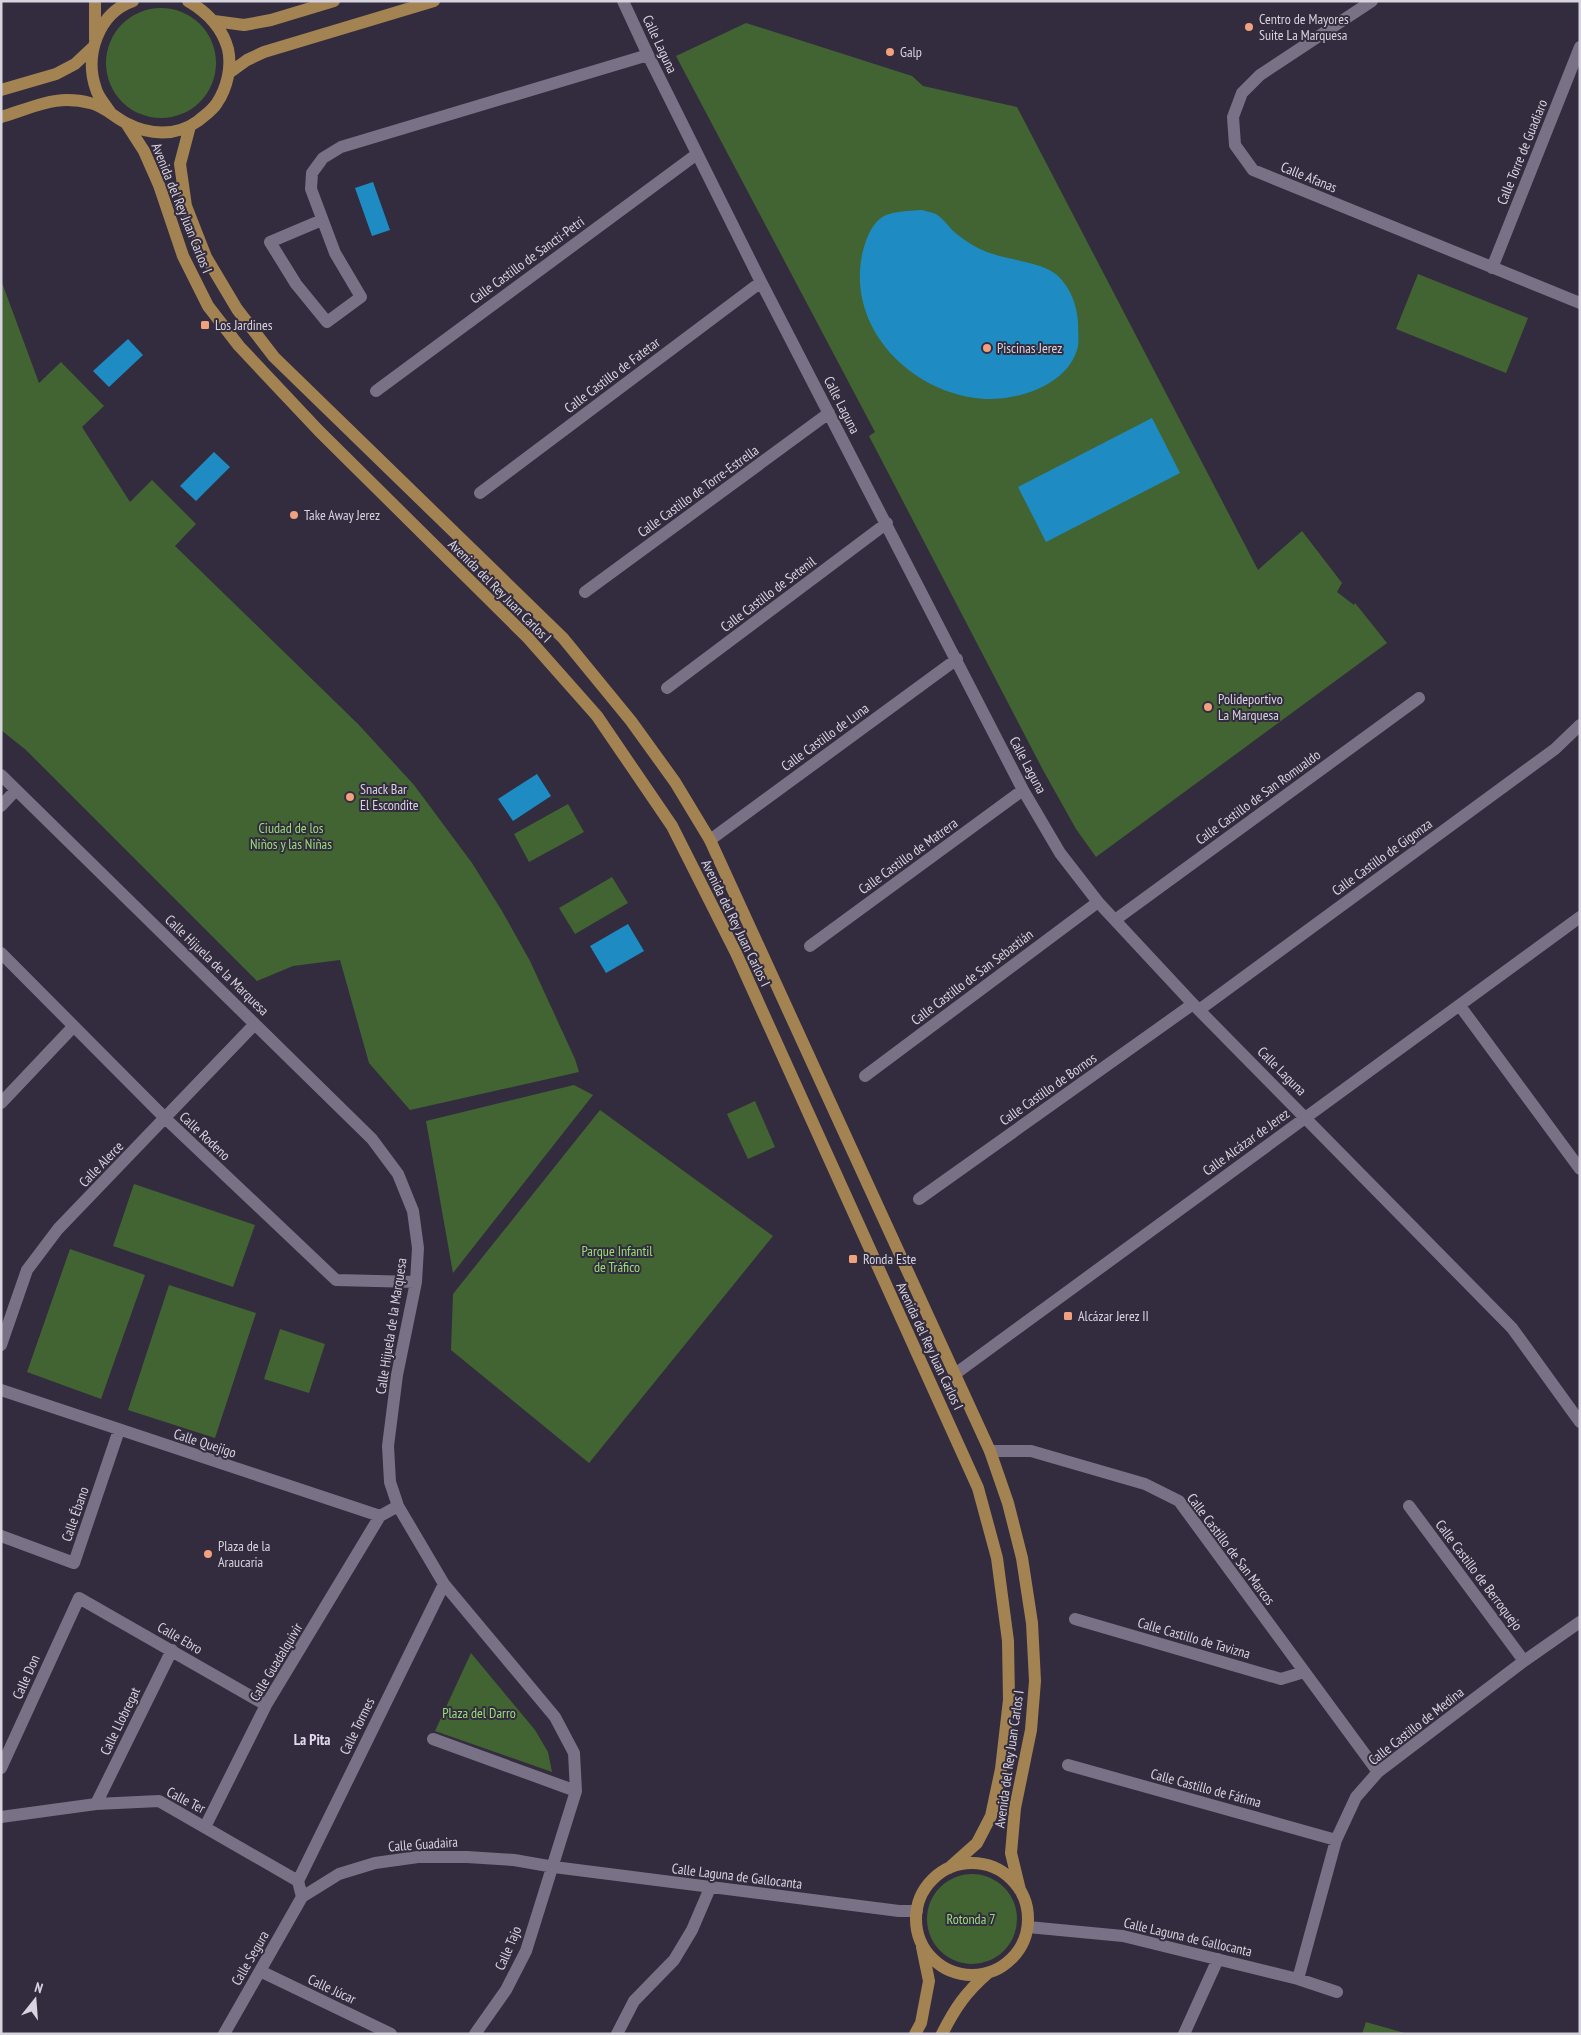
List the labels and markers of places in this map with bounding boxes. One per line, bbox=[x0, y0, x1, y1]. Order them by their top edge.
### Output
place label: Centro de Mayores Suite La Marquesa bbox=[1259, 10, 1349, 44]
marker: Centro de Mayores Suite La Marquesa bbox=[1243, 21, 1255, 33]
place label: Galp bbox=[900, 43, 922, 61]
marker: Galp bbox=[884, 46, 896, 58]
place label: Los Jardines bbox=[215, 316, 273, 334]
marker: Los Jardines bbox=[199, 319, 211, 331]
place label: Piscinas Jerez bbox=[997, 339, 1062, 357]
marker: Piscinas Jerez bbox=[981, 342, 993, 354]
place label: Take Away Jerez bbox=[304, 506, 380, 524]
marker: Take Away Jerez bbox=[288, 509, 300, 521]
place label: Polideportivo La Marquesa bbox=[1218, 690, 1283, 724]
marker: Polideportivo La Marquesa bbox=[1202, 701, 1214, 713]
place label: Snack Bar El Escondite bbox=[360, 780, 419, 814]
marker: Snack Bar El Escondite bbox=[344, 791, 356, 803]
place label: Ronda Este bbox=[863, 1250, 916, 1268]
marker: Ronda Este bbox=[847, 1253, 859, 1265]
place label: Alcázar Jerez II bbox=[1078, 1307, 1149, 1325]
marker: Alcázar Jerez II bbox=[1062, 1310, 1074, 1322]
place label: Plaza de la Araucaria bbox=[218, 1537, 270, 1571]
marker: Plaza de la Araucaria bbox=[202, 1548, 214, 1560]

